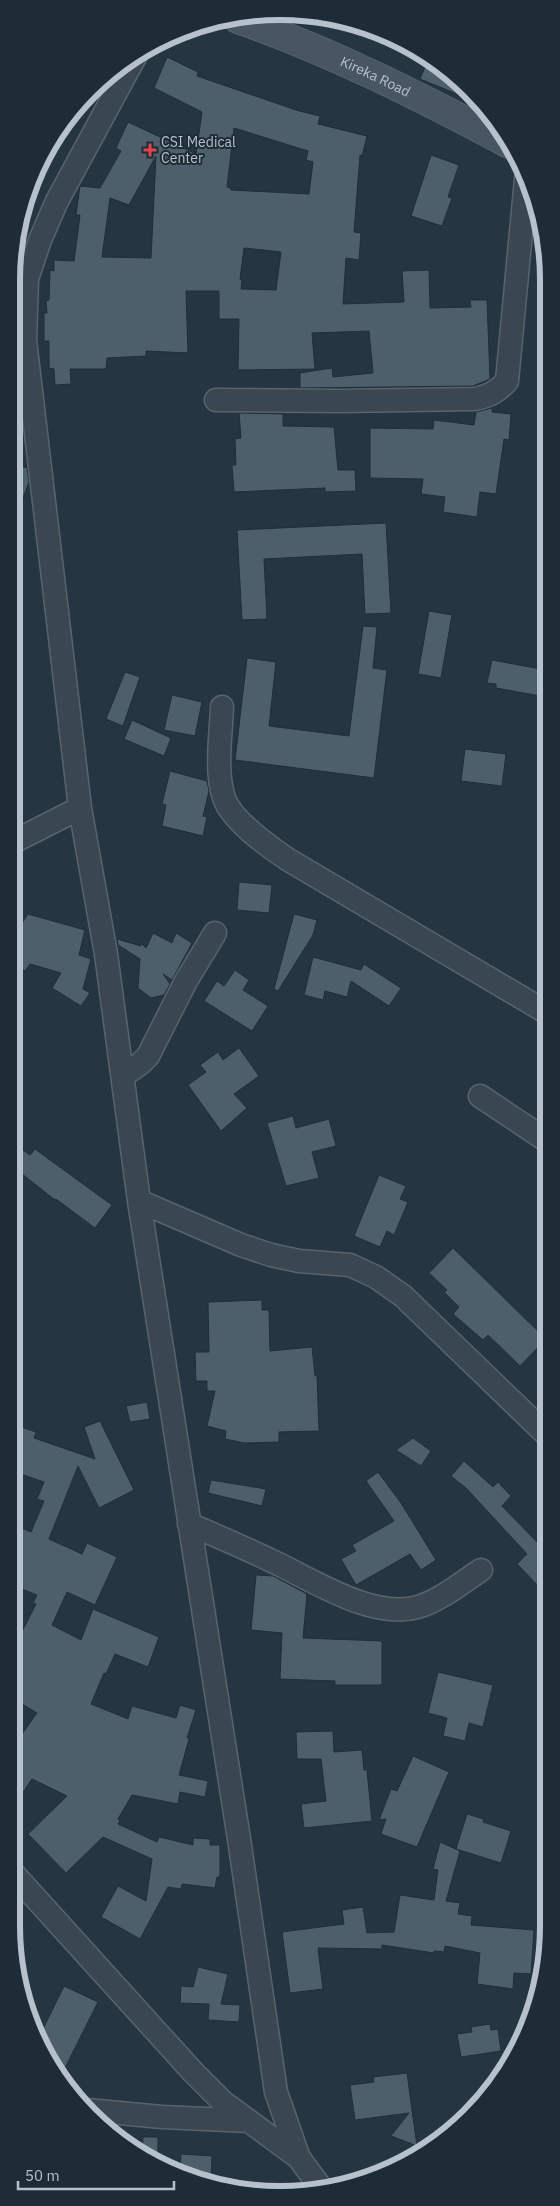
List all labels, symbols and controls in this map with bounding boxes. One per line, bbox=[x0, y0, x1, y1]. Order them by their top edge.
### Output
street label: Kireka Road bbox=[338, 52, 413, 101]
place label: CSI Medical Center bbox=[161, 133, 236, 167]
marker: CSI Medical Center bbox=[143, 143, 157, 157]
scale bar bbox=[18, 2158, 174, 2190]
text: 50 m bbox=[25, 2166, 60, 2185]

